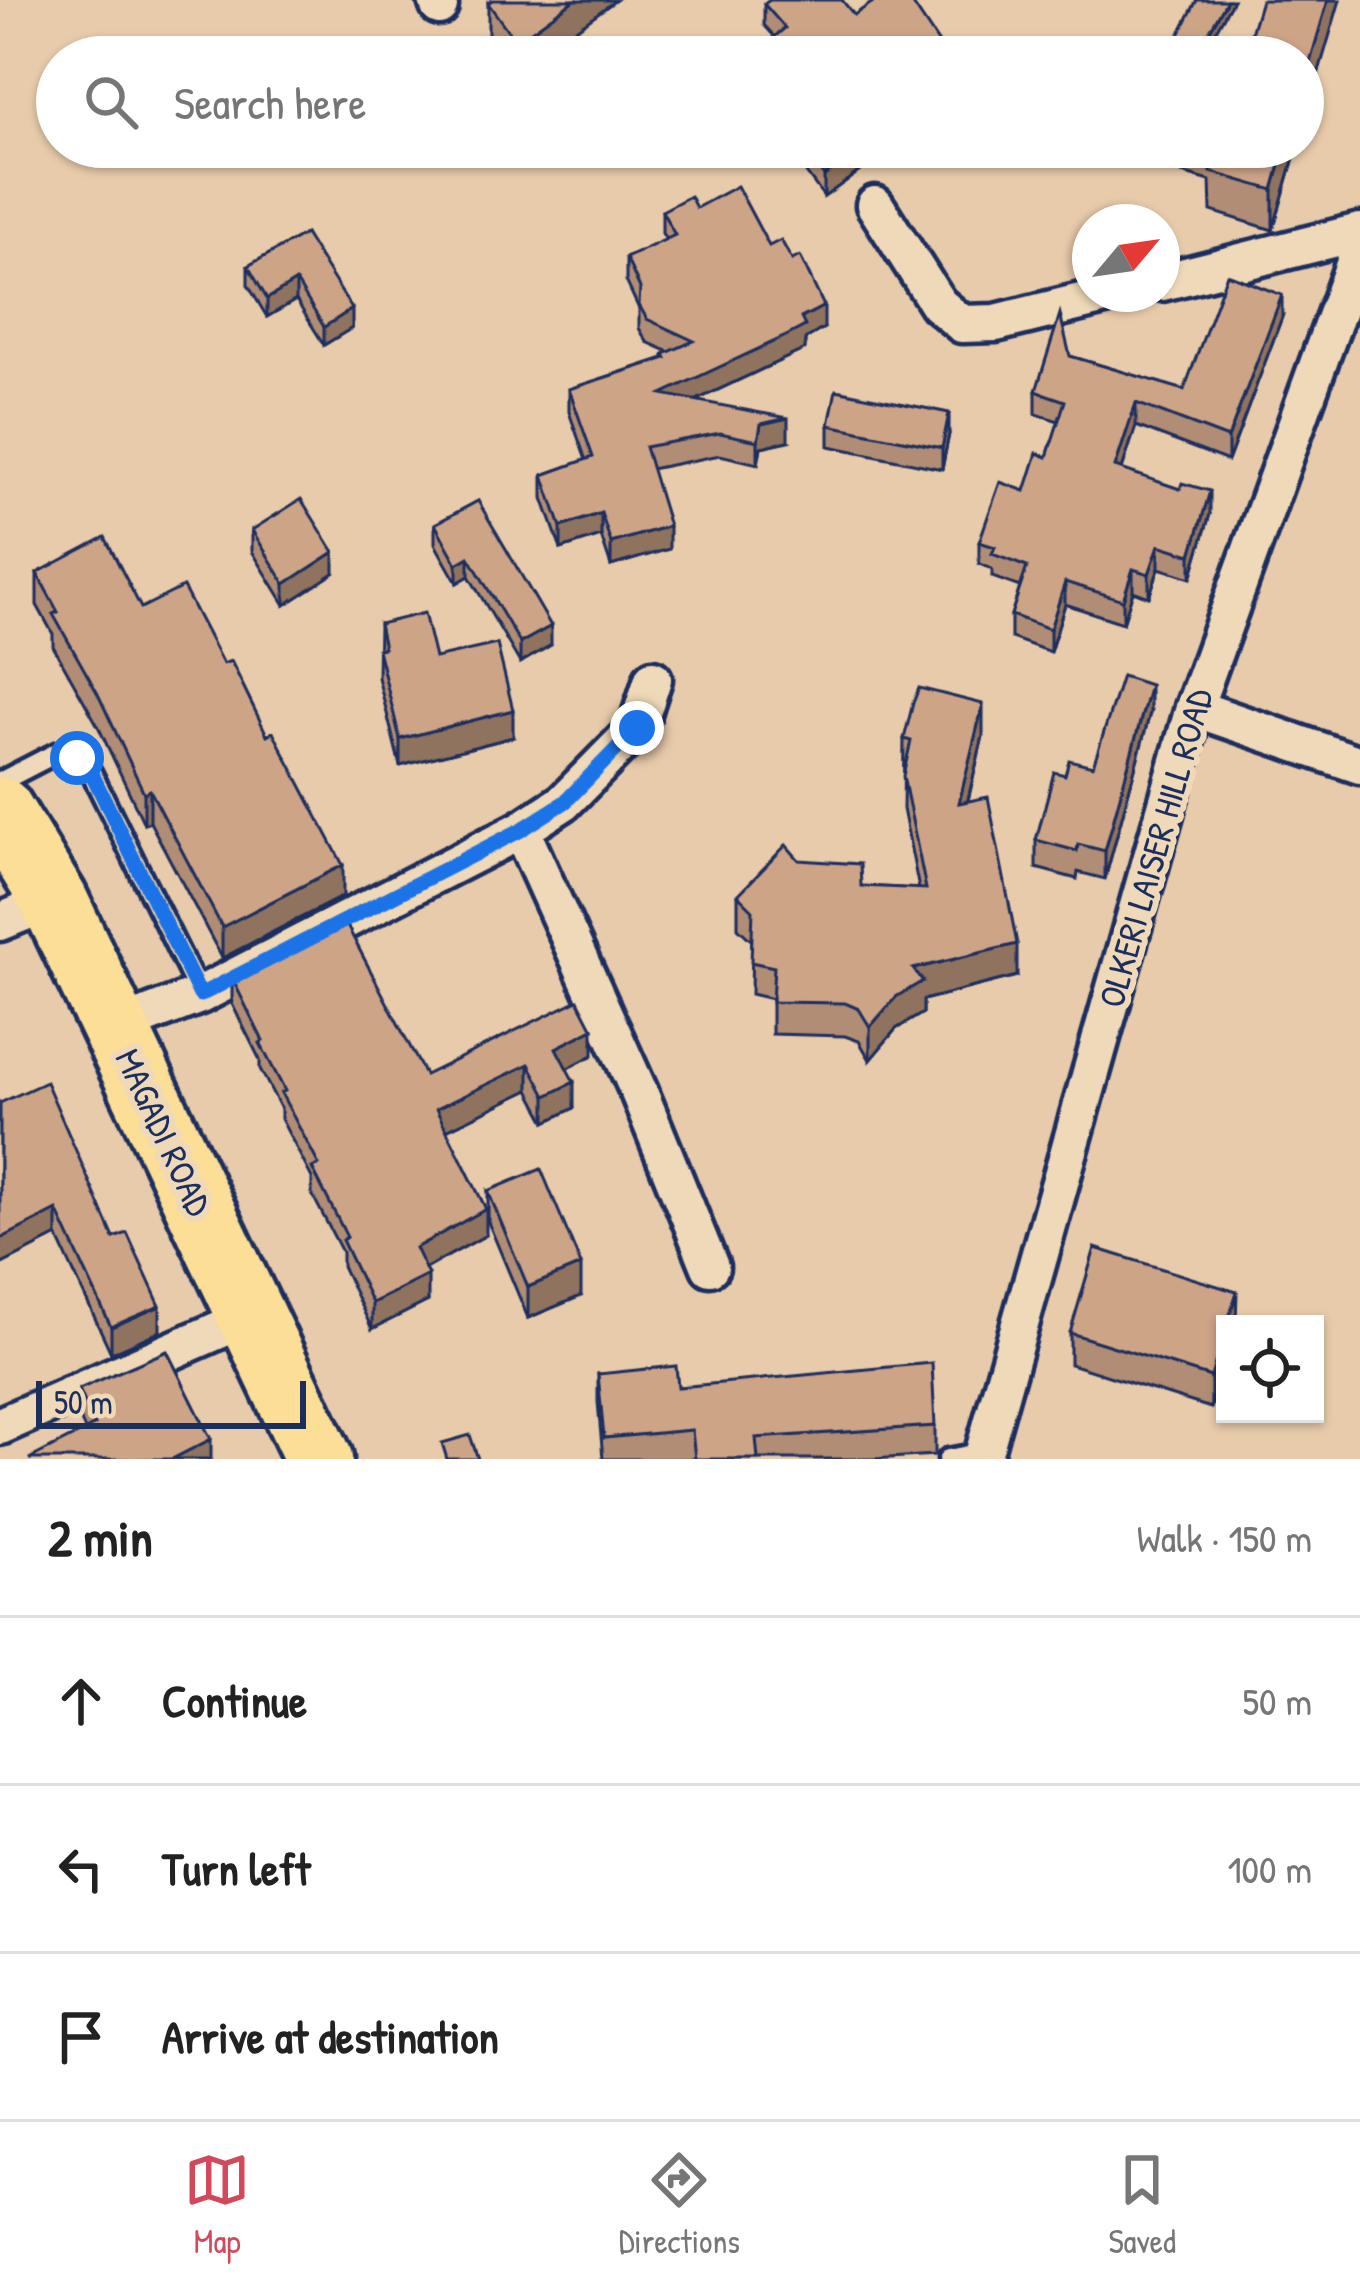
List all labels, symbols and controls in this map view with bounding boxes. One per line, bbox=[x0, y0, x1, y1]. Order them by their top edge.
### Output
search box bbox=[36, 36, 1324, 168]
icon: search bbox=[78, 69, 144, 135]
text: Search here bbox=[174, 72, 366, 133]
north arrow bbox=[1072, 204, 1180, 312]
street label: OLKERI LAISER HILL ROAD bbox=[1086, 683, 1223, 1013]
route end bbox=[610, 701, 664, 755]
route start bbox=[50, 731, 104, 785]
street label: MAGADI ROAD bbox=[104, 1040, 224, 1223]
map controls bbox=[1216, 1315, 1324, 1423]
button: locate bbox=[1216, 1315, 1324, 1423]
scale bar bbox=[36, 1375, 306, 1428]
text: 50 m bbox=[54, 1380, 113, 1424]
text: 2 min bbox=[48, 1503, 153, 1572]
text: Walk · 150 m bbox=[1137, 1511, 1312, 1564]
icon: ahead bbox=[48, 1668, 114, 1734]
text: Continue bbox=[162, 1670, 307, 1731]
text: 50 m bbox=[1243, 1674, 1312, 1727]
icon: left bbox=[48, 1836, 114, 1902]
text: Turn left bbox=[162, 1838, 311, 1899]
text: 100 m bbox=[1227, 1842, 1312, 1895]
icon: arrive bbox=[48, 2004, 114, 2070]
text: Arrive at destination bbox=[162, 2006, 499, 2067]
tab: Map bbox=[184, 2147, 250, 2263]
tab: Directions bbox=[619, 2147, 740, 2263]
tab: Saved bbox=[1108, 2147, 1176, 2263]

